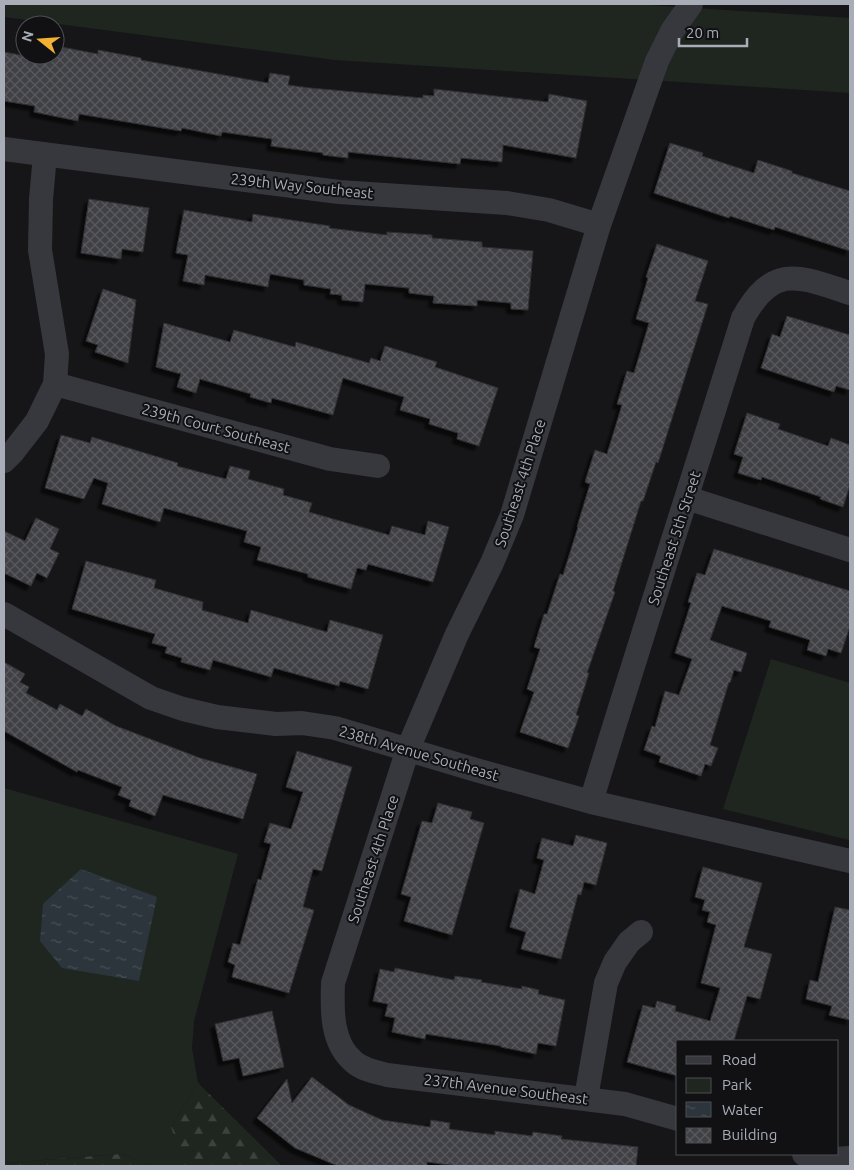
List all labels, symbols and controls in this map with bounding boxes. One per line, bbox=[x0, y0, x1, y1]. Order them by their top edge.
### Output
north arrow bbox=[15, 15, 65, 65]
scale bar bbox=[679, 15, 746, 47]
text: 20 m bbox=[686, 24, 719, 41]
text: N bbox=[18, 29, 37, 44]
street label: 239th Way Southeast bbox=[230, 170, 374, 202]
street label: 239th Court Southeast bbox=[140, 400, 292, 456]
street label: Southeast 4th Place bbox=[491, 417, 549, 549]
street label: Southeast 5th Street bbox=[644, 469, 704, 607]
street label: 238th Avenue Southeast bbox=[337, 722, 501, 784]
street label: Southeast 4th Place bbox=[344, 793, 402, 925]
legend bbox=[676, 1040, 839, 1155]
text: Road bbox=[722, 1051, 757, 1068]
street label: 237th Avenue Southeast bbox=[423, 1070, 589, 1108]
text: Park bbox=[722, 1076, 752, 1093]
text: Water bbox=[722, 1101, 763, 1118]
text: Building bbox=[722, 1126, 777, 1143]

